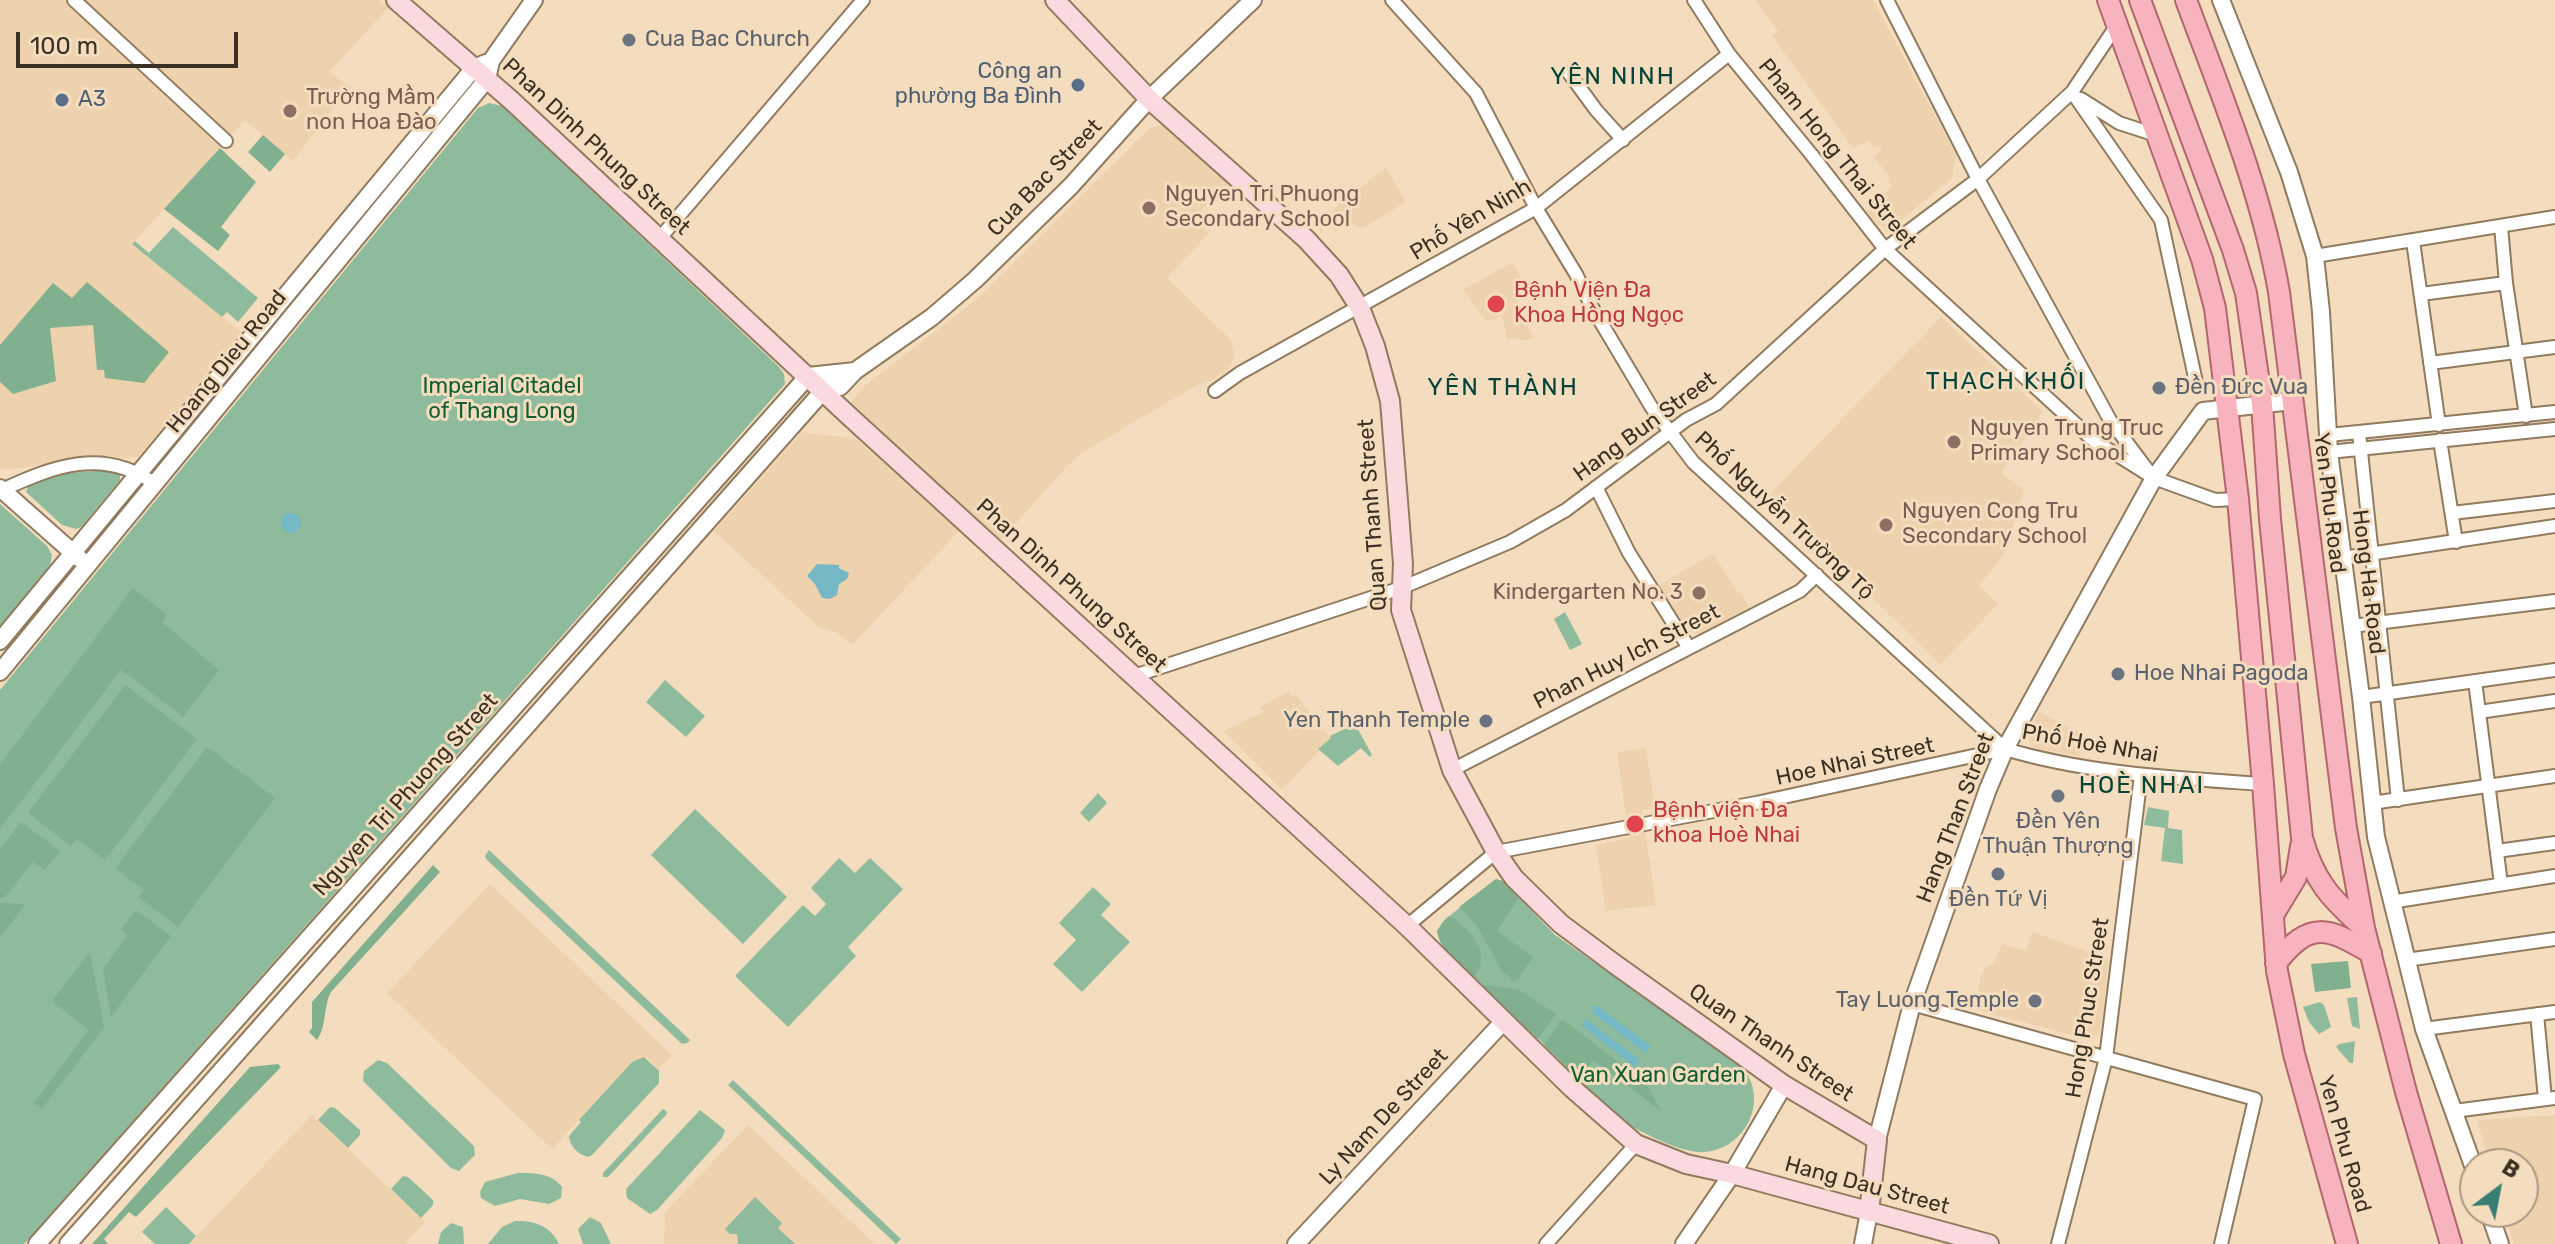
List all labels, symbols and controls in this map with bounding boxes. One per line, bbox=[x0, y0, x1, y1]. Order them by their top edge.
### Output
scale bar bbox=[20, 16, 242, 66]
place label: Cua Bac Church bbox=[645, 27, 810, 53]
marker: Cua Bac Church bbox=[620, 31, 638, 49]
text: 100 m bbox=[30, 32, 98, 60]
street label: Phan Dinh Phung Street bbox=[497, 53, 695, 241]
street label: Pham Hong Thai Street bbox=[1752, 54, 1922, 254]
place label: Công an phường Ba Đình bbox=[897, 59, 1062, 110]
district label: YÊN NINH bbox=[1550, 63, 1676, 91]
marker: Công an phường Ba Đình bbox=[1069, 76, 1087, 94]
place label: Trường Mầm non Hoa Đào bbox=[306, 85, 437, 136]
place label: A3 bbox=[78, 87, 106, 113]
marker: A3 bbox=[53, 91, 71, 109]
marker: Trường Mầm non Hoa Đào bbox=[281, 102, 299, 120]
street label: Cua Bac Street bbox=[982, 114, 1108, 242]
street label: Phố Yên Ninh bbox=[1406, 174, 1536, 266]
place label: Nguyen Tri Phuong Secondary School bbox=[1165, 182, 1359, 234]
marker: Nguyen Tri Phuong Secondary School bbox=[1140, 199, 1158, 217]
place label: Bệnh Viện Đa Khoa Hồng Ngọc bbox=[1514, 278, 1685, 330]
street label: Hoang Dieu Road bbox=[161, 285, 293, 439]
marker: Bệnh Viện Đa Khoa Hồng Ngọc bbox=[1485, 293, 1507, 315]
street label: Hang Bun Street bbox=[1568, 366, 1722, 488]
district label: THẠCH KHỐI bbox=[1927, 368, 2085, 396]
park label: Imperial Citadel of Thang Long bbox=[422, 374, 582, 426]
district label: YÊN THÀNH bbox=[1427, 374, 1579, 402]
place label: Đền Đức Vua bbox=[2175, 375, 2307, 401]
marker: Đền Đức Vua bbox=[2150, 379, 2168, 397]
place label: Nguyen Trung Truc Primary School bbox=[1970, 416, 2164, 468]
street label: Quan Thanh Street bbox=[1353, 418, 1393, 612]
street label: Phố Nguyễn Trường Tộ bbox=[1689, 427, 1879, 605]
street label: Yen Phu Road bbox=[2307, 431, 2351, 575]
marker: Nguyen Trung Truc Primary School bbox=[1945, 433, 1963, 451]
street label: Phan Dinh Phung Street bbox=[970, 493, 1172, 679]
place label: Nguyen Cong Tru Secondary School bbox=[1902, 499, 2087, 550]
street label: Hong Ha Road bbox=[2346, 508, 2390, 656]
marker: Nguyen Cong Tru Secondary School bbox=[1877, 516, 1895, 534]
place label: Kindergarten No. 3 bbox=[1492, 580, 1683, 606]
marker: Kindergarten No. 3 bbox=[1690, 584, 1708, 602]
street label: Phan Huy Ich Street bbox=[1529, 599, 1725, 715]
place label: Hoe Nhai Pagoda bbox=[2134, 661, 2309, 687]
marker: Hoe Nhai Pagoda bbox=[2109, 665, 2127, 683]
street label: Nguyen Tri Phuong Street bbox=[308, 688, 504, 902]
place label: Yen Thanh Temple bbox=[1283, 708, 1470, 734]
marker: Yen Thanh Temple bbox=[1477, 712, 1495, 730]
street label: Phố Hoè Nhai bbox=[2020, 719, 2160, 769]
street label: Hang Than Street bbox=[1911, 729, 2001, 907]
street label: Hoe Nhai Street bbox=[1773, 732, 1937, 792]
district label: HOÈ NHAI bbox=[2079, 772, 2205, 800]
marker: Đền Yên Thuận Thượng bbox=[2049, 787, 2067, 805]
place label: Bệnh viện Đa khoa Hoè Nhai bbox=[1653, 798, 1800, 850]
place label: Đền Yên Thuận Thượng bbox=[1984, 809, 2132, 860]
marker: Bệnh viện Đa khoa Hoè Nhai bbox=[1624, 813, 1646, 835]
marker: Đền Tứ Vị bbox=[1989, 865, 2007, 883]
place label: Đền Tứ Vị bbox=[1949, 887, 2047, 913]
street label: Hong Phuc Street bbox=[2061, 916, 2115, 1100]
street label: Quan Thanh Street bbox=[1684, 978, 1858, 1108]
place label: Tay Luong Temple bbox=[1836, 988, 2019, 1014]
marker: Tay Luong Temple bbox=[2026, 992, 2044, 1010]
street label: Ly Nam De Street bbox=[1314, 1043, 1454, 1191]
park label: Van Xuan Garden bbox=[1570, 1063, 1746, 1089]
street label: Yen Phu Road bbox=[2312, 1072, 2376, 1216]
north arrow bbox=[2459, 1148, 2539, 1228]
street label: Hang Dau Street bbox=[1782, 1151, 1952, 1221]
text: B bbox=[2497, 1153, 2525, 1184]

